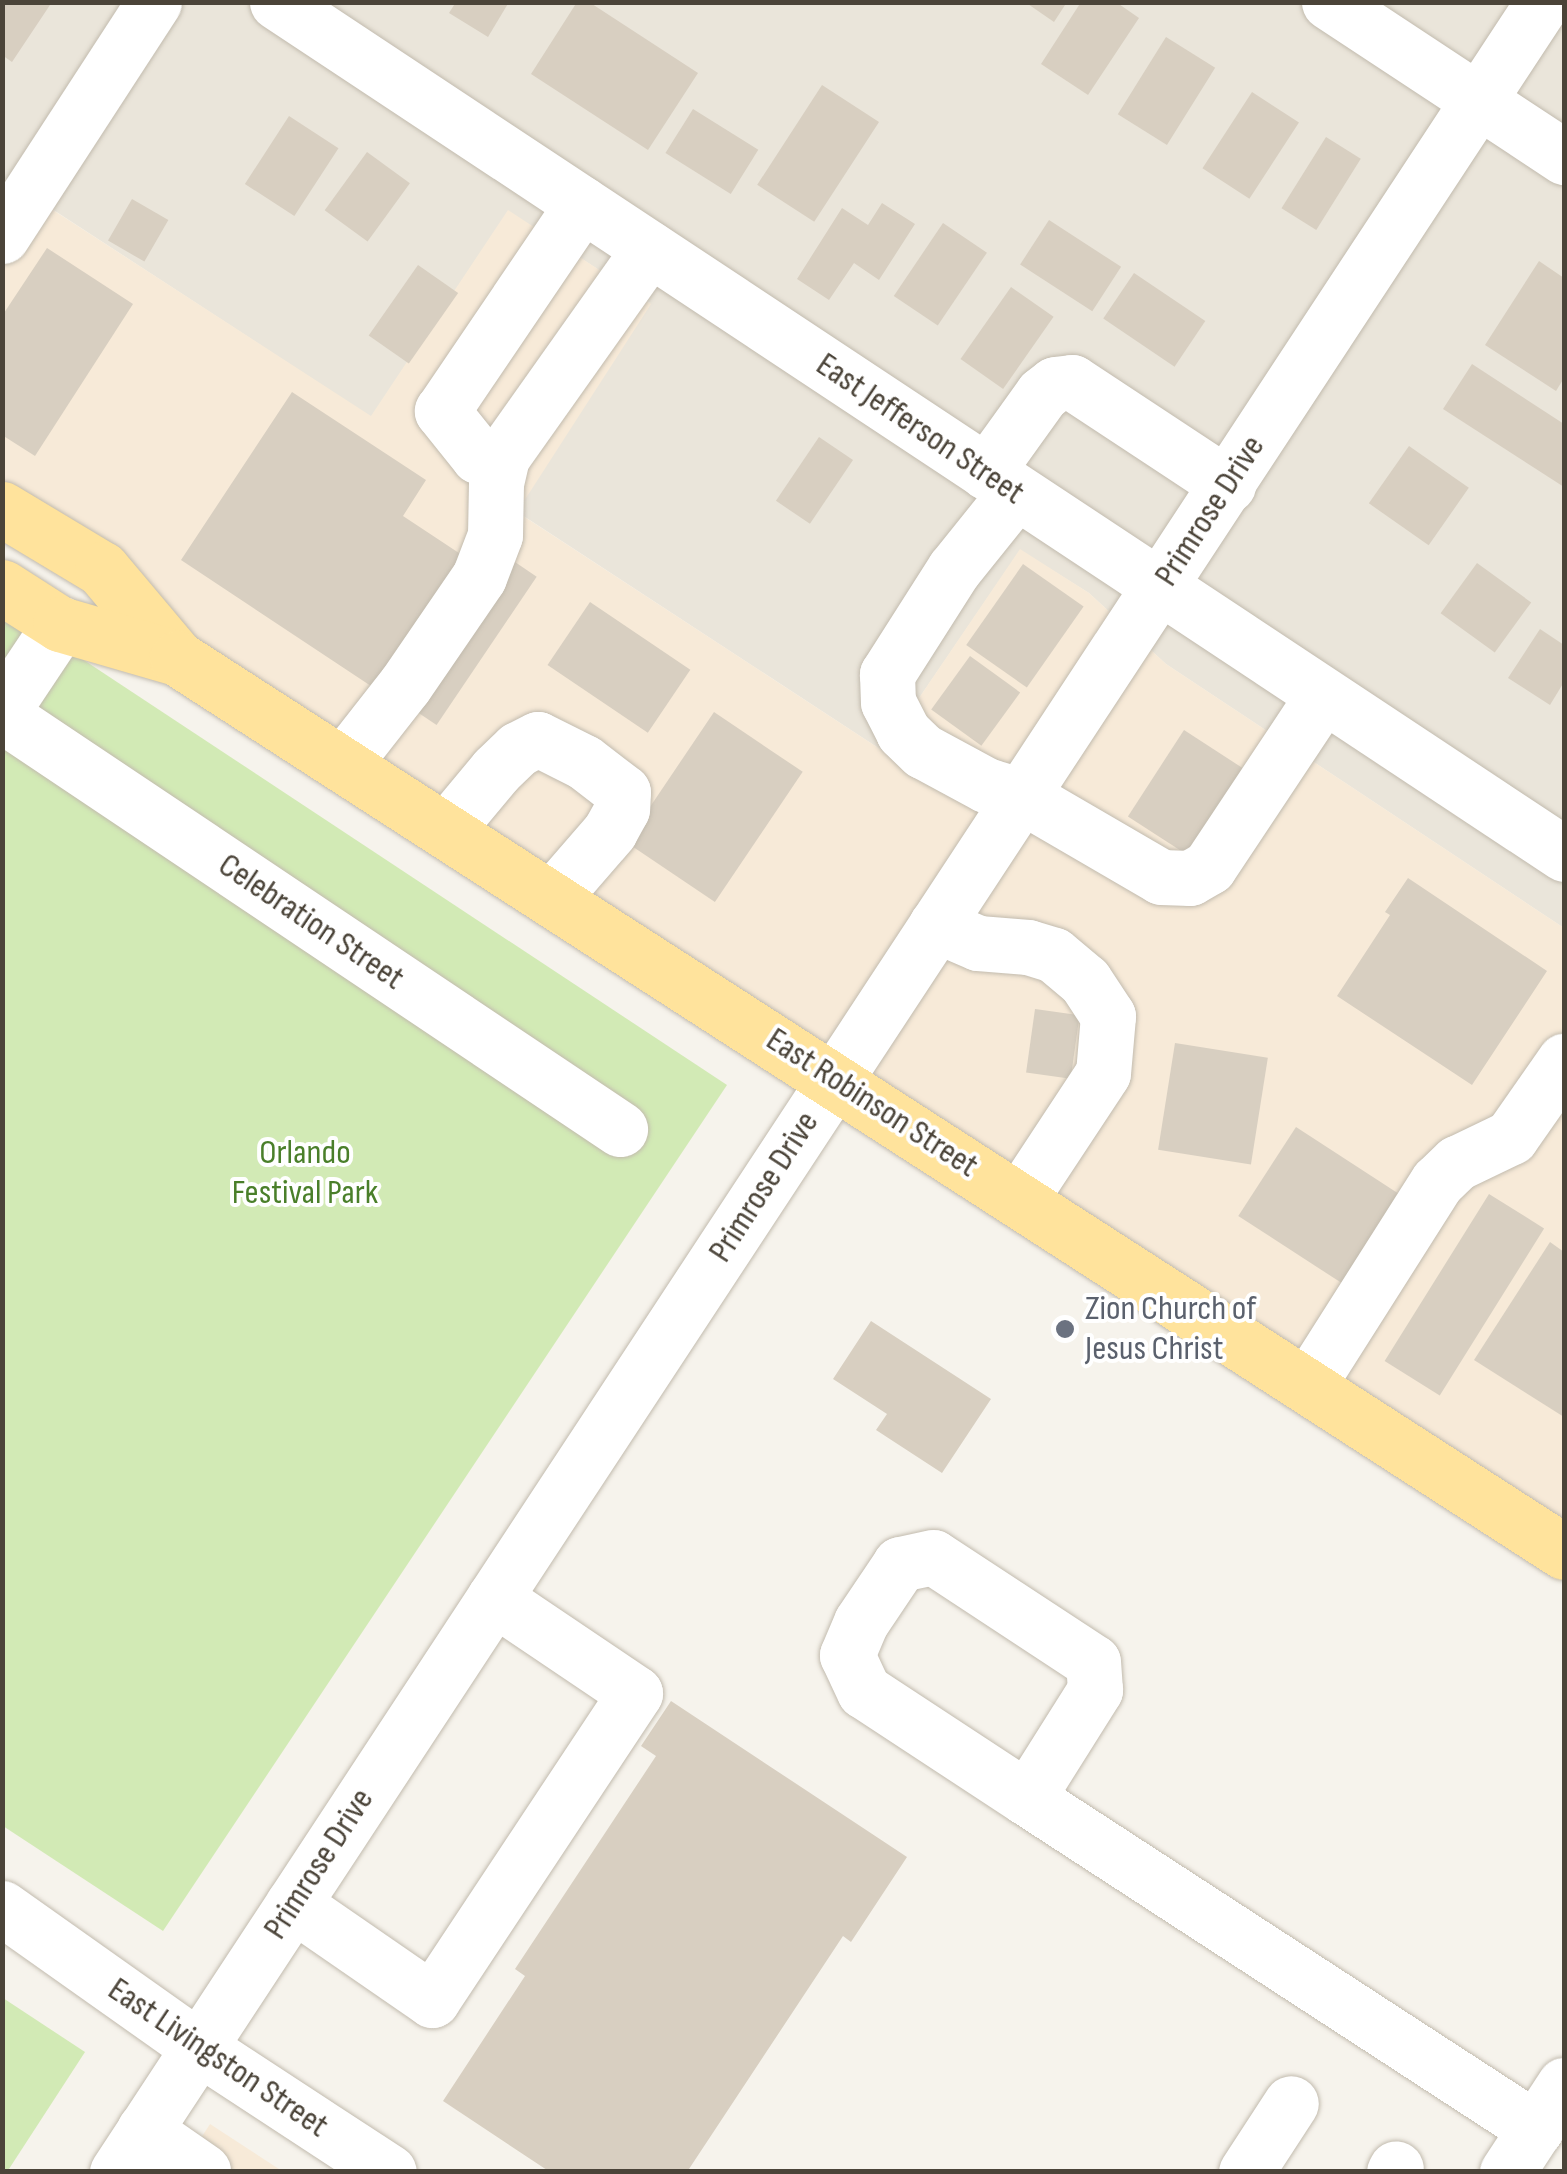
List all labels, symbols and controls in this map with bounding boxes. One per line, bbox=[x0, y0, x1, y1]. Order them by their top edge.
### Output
street label: East Jefferson Street bbox=[808, 344, 1032, 514]
street label: Primrose Drive bbox=[1146, 428, 1274, 594]
street label: Celebration Street bbox=[210, 845, 412, 999]
street label: East Robinson Street bbox=[758, 1019, 986, 1187]
street label: Primrose Drive bbox=[700, 1104, 828, 1270]
park label: Orlando Festival Park bbox=[232, 1132, 378, 1214]
place label: Zion Church of Jesus Christ bbox=[1085, 1288, 1256, 1370]
marker: Zion Church of Jesus Christ bbox=[1054, 1318, 1076, 1340]
street label: Primrose Drive bbox=[255, 1781, 383, 1947]
street label: East Livingston Street bbox=[100, 1969, 336, 2147]

